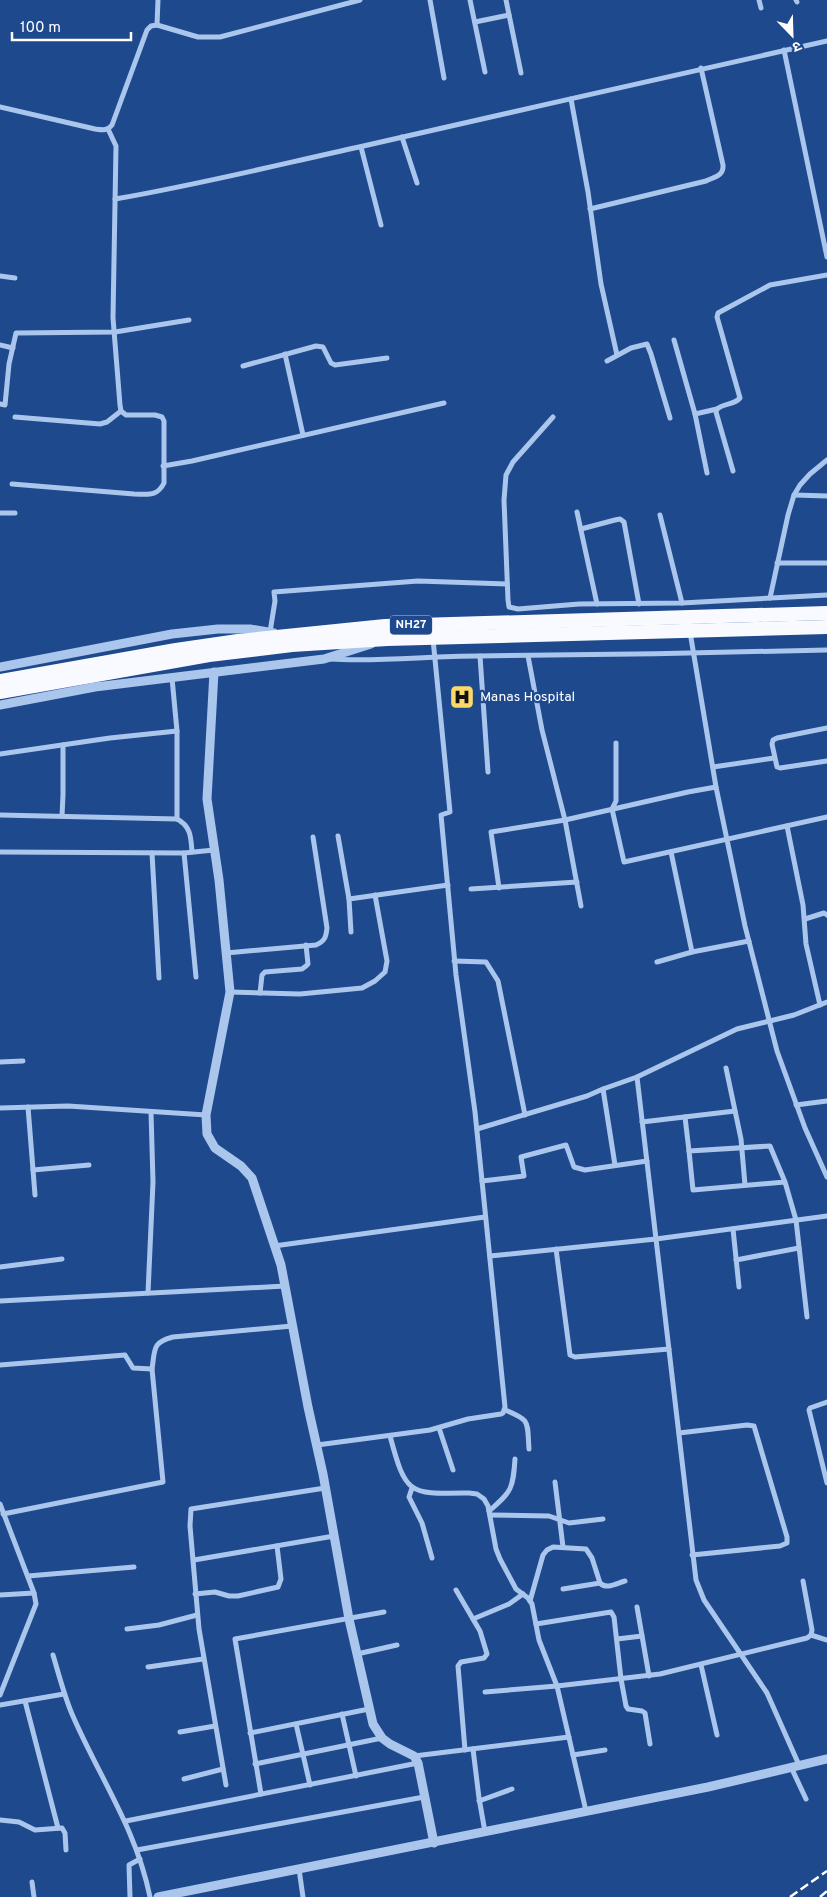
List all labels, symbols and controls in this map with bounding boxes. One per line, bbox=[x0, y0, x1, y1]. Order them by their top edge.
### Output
scale bar bbox=[12, 10, 131, 42]
north arrow bbox=[767, 10, 817, 60]
text: 100 m bbox=[20, 19, 61, 38]
text: उ bbox=[789, 36, 804, 55]
road number: NH27 bbox=[390, 616, 432, 634]
hospital icon: Manas Hospital bbox=[449, 684, 475, 710]
place label: Manas Hospital bbox=[480, 689, 575, 706]

